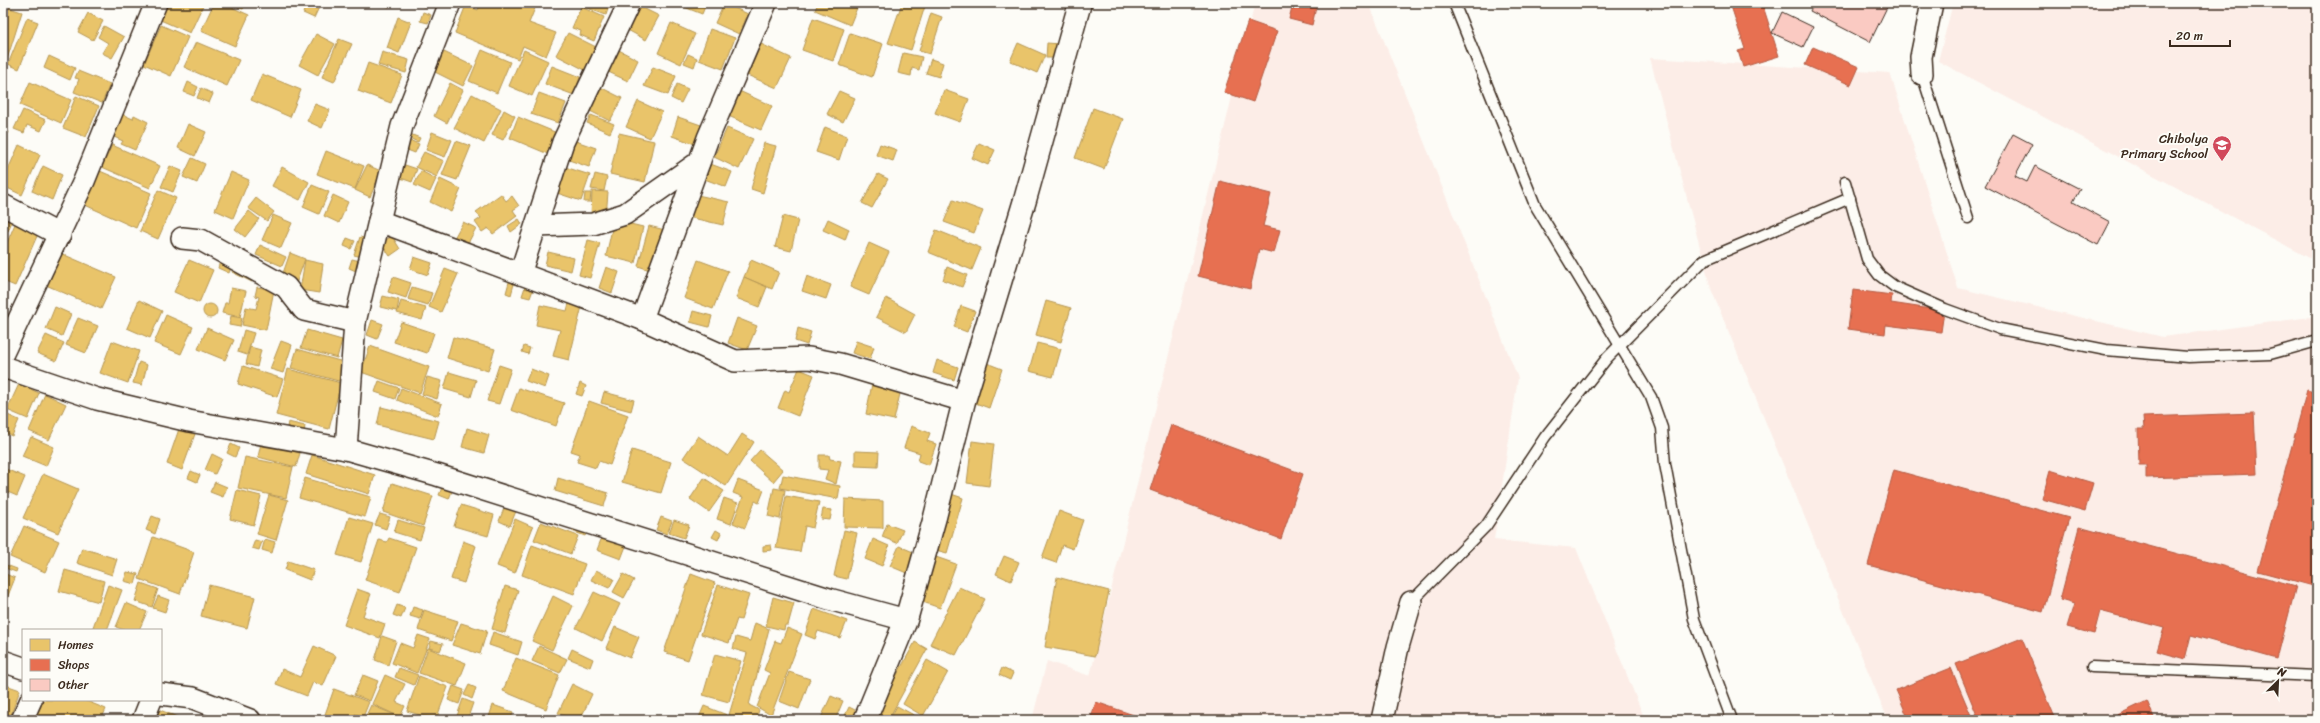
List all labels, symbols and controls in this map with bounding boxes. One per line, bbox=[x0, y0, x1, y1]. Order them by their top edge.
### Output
scale bar bbox=[2170, 22, 2230, 48]
text: 20 m bbox=[2176, 25, 2203, 47]
place label: Chibolya Primary School bbox=[2121, 127, 2208, 165]
school or university icon: Chibolya Primary School bbox=[2211, 134, 2233, 162]
legend bbox=[22, 629, 162, 701]
text: Homes bbox=[58, 634, 94, 656]
text: Shops bbox=[58, 654, 89, 676]
north arrow bbox=[2258, 661, 2298, 701]
text: N bbox=[2274, 662, 2290, 683]
text: Other bbox=[58, 674, 89, 696]

